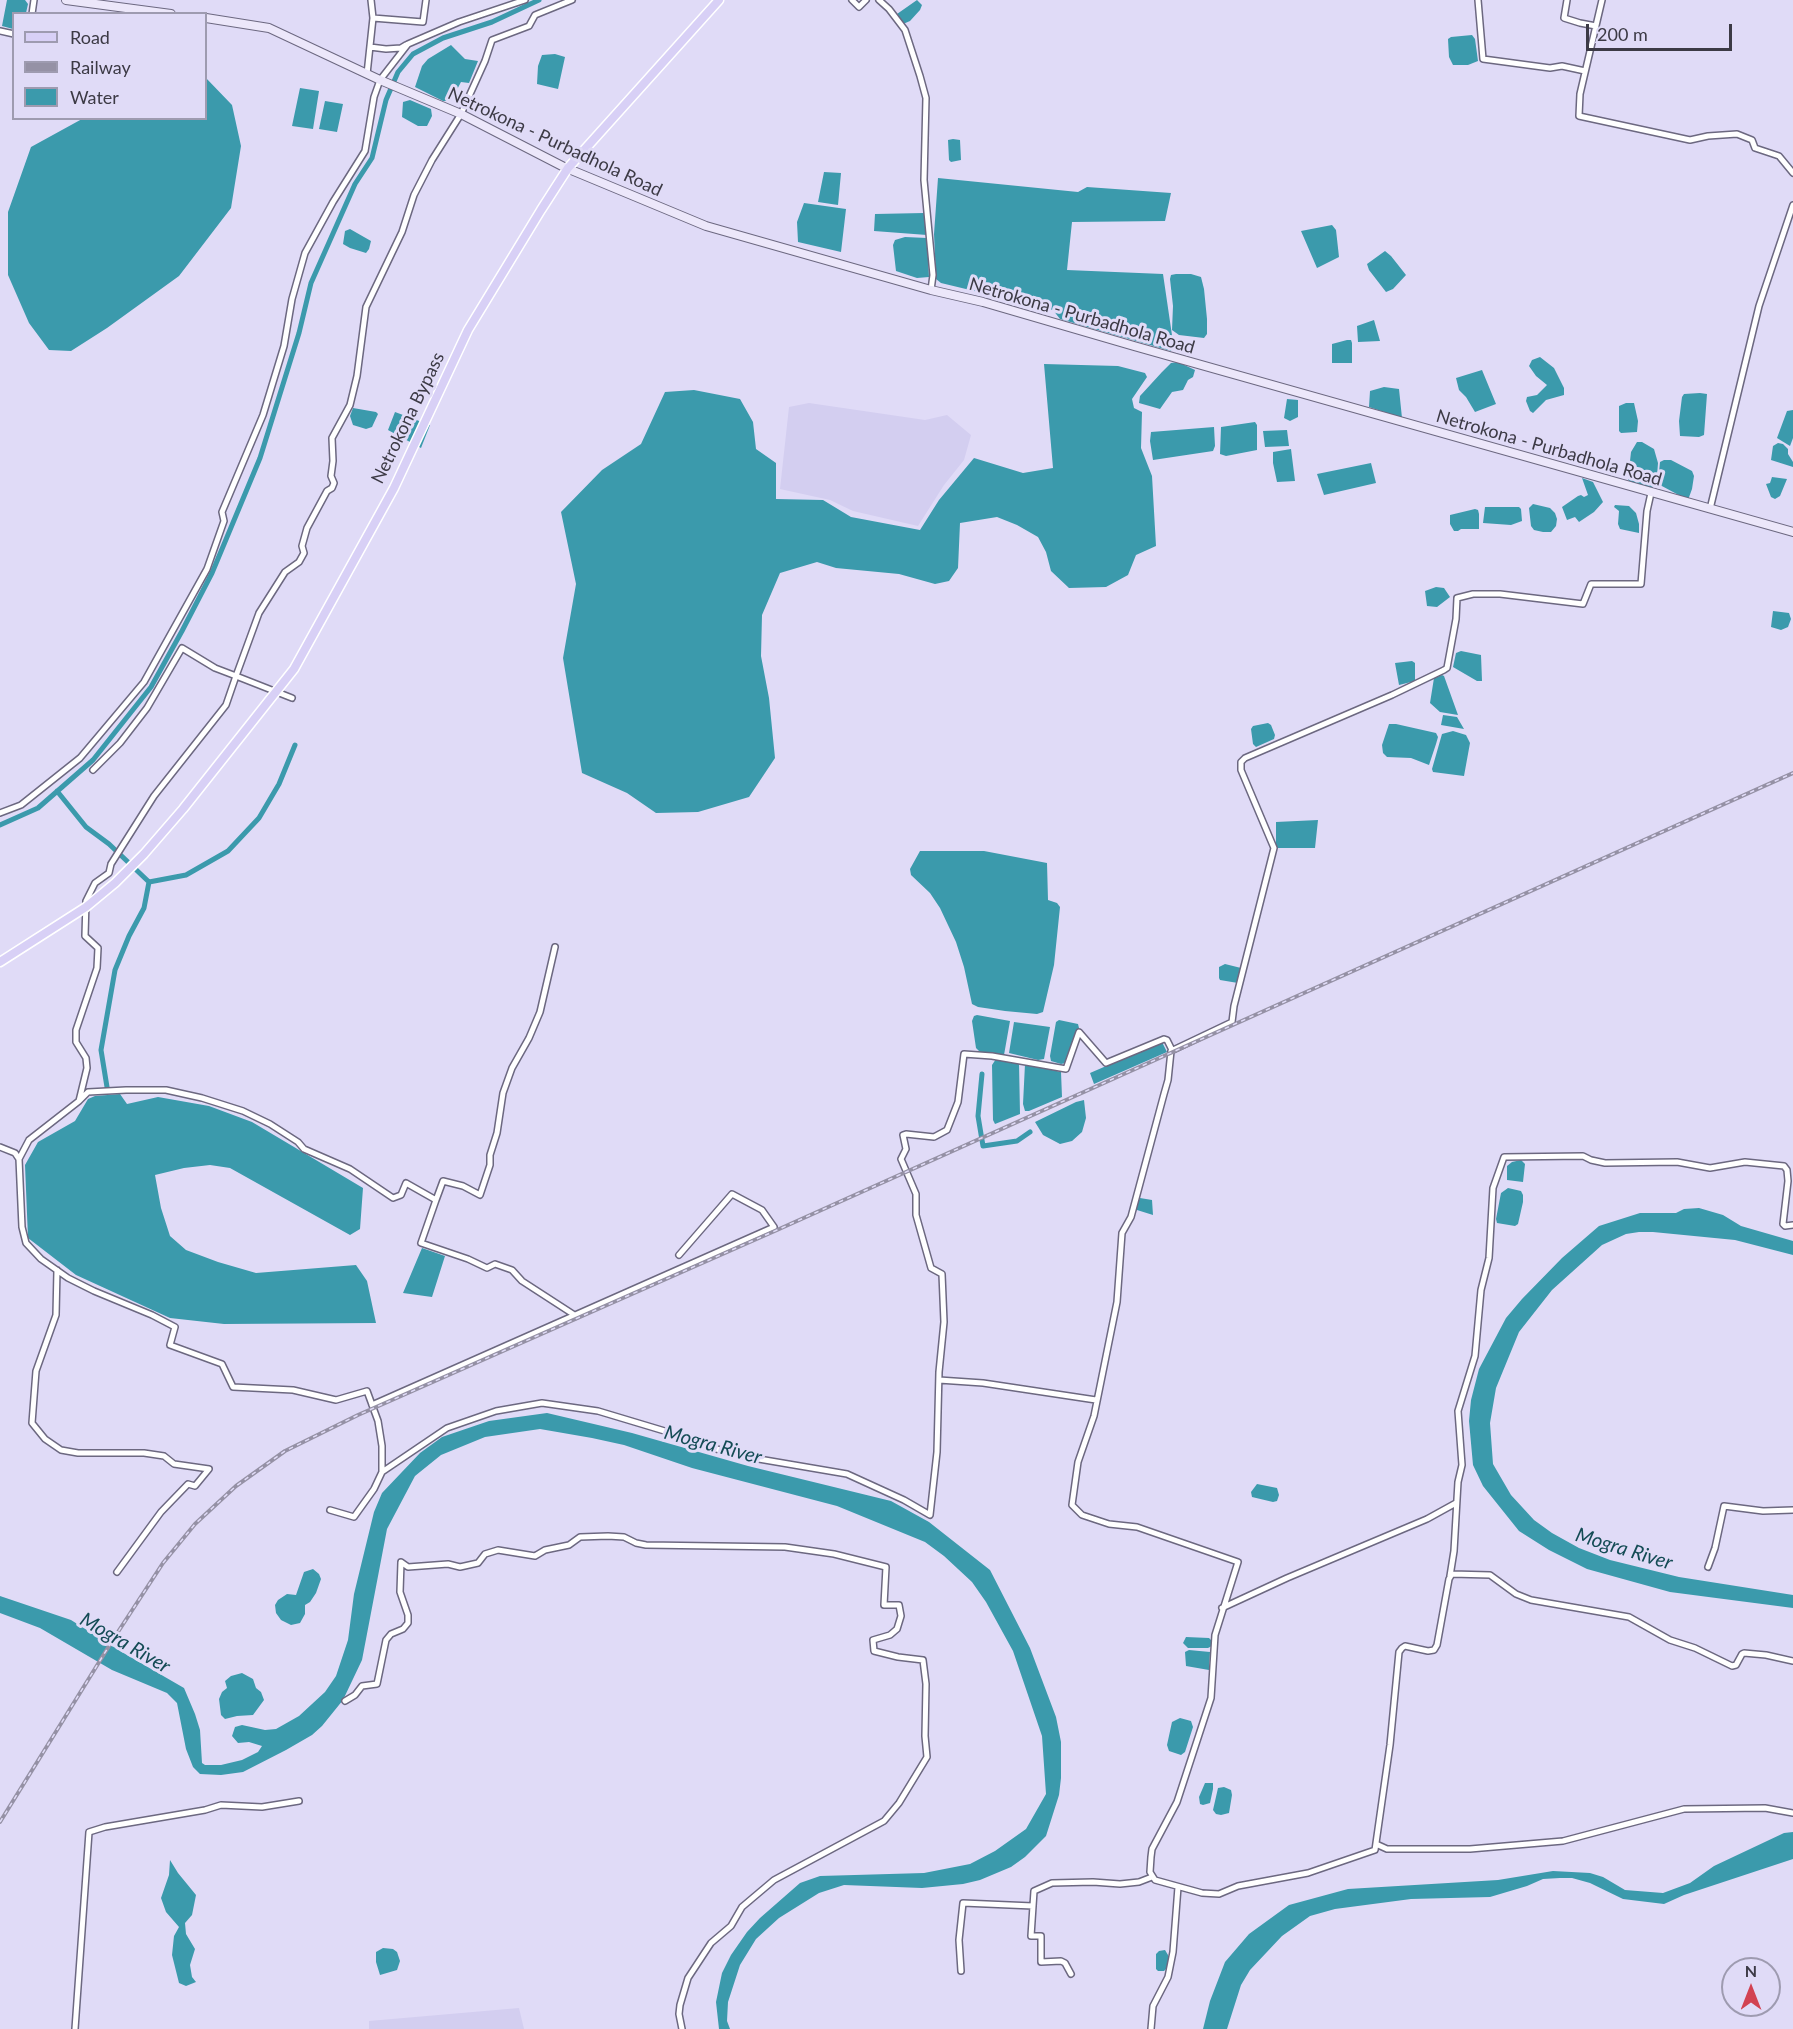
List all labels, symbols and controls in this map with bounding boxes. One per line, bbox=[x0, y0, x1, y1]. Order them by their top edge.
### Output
legend bbox=[12, 12, 207, 120]
scale bar bbox=[1589, 12, 1734, 50]
text: 200 m bbox=[1597, 23, 1648, 45]
text: Road bbox=[70, 26, 110, 48]
text: Railway bbox=[70, 56, 131, 78]
street label: Netrokona - Purbadhola Road bbox=[444, 83, 666, 201]
text: Water bbox=[70, 86, 119, 108]
street label: Netrokona - Purbadhola Road bbox=[967, 273, 1197, 359]
street label: Netrokona Bypass bbox=[367, 349, 449, 487]
street label: Netrokona - Purbadhola Road bbox=[1434, 405, 1664, 491]
water label: Mogra River bbox=[662, 1420, 764, 1470]
water label: Mogra River bbox=[1573, 1523, 1675, 1575]
water label: Mogra River bbox=[76, 1608, 174, 1678]
north arrow bbox=[1721, 1957, 1781, 2017]
text: N bbox=[1745, 1961, 1757, 1980]

